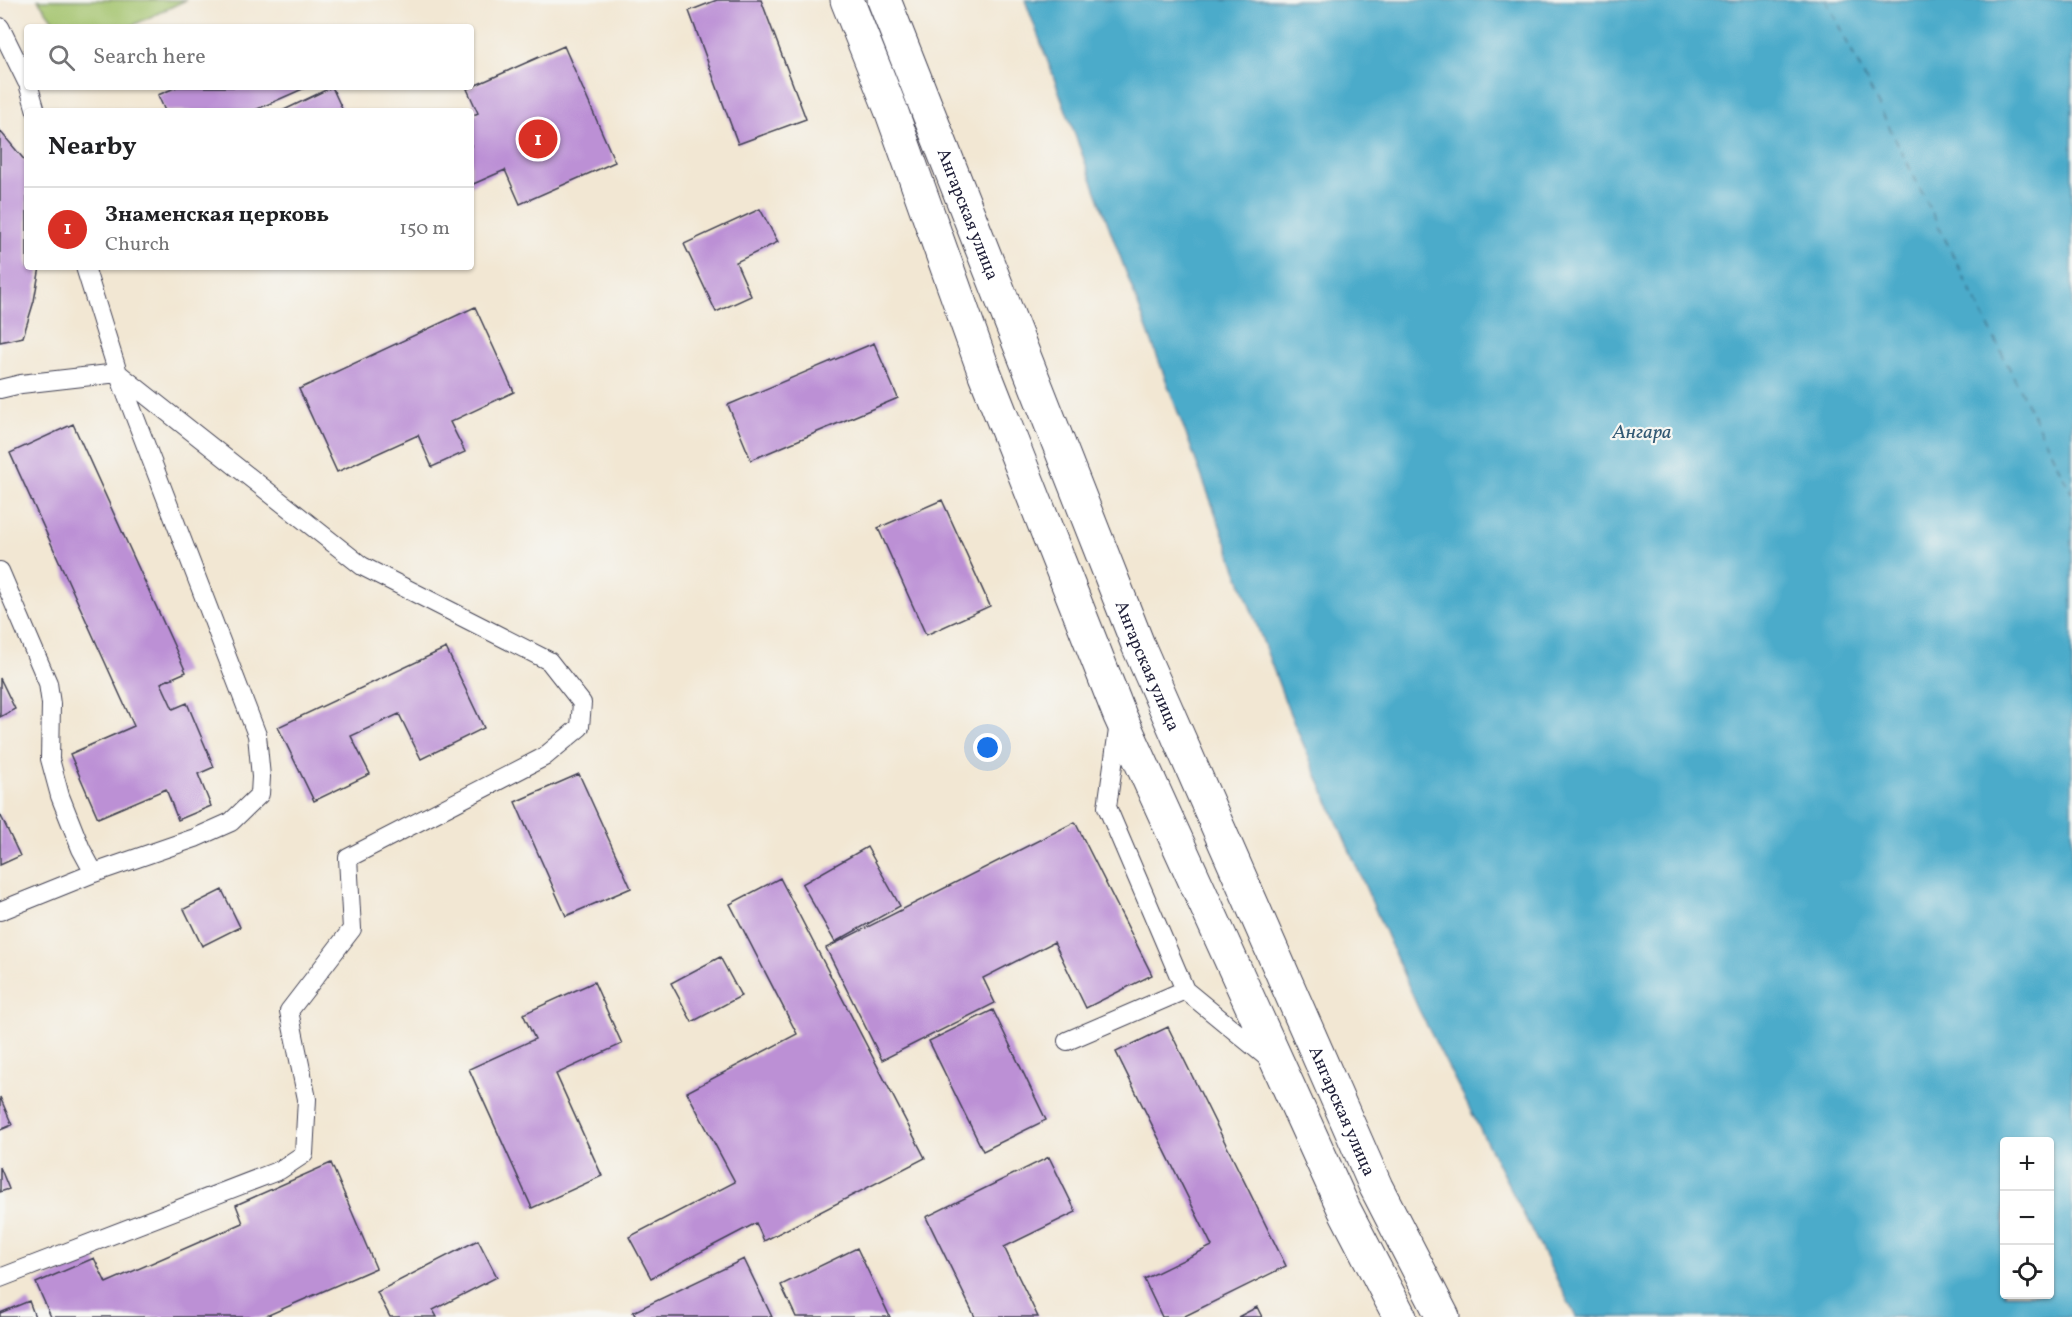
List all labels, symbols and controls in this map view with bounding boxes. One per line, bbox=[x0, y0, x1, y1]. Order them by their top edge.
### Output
search box bbox=[24, 24, 474, 90]
icon: search bbox=[45, 41, 78, 74]
text: Search here bbox=[93, 42, 206, 73]
pin: 1 bbox=[518, 116, 558, 162]
text: Nearby bbox=[48, 129, 137, 165]
street label: Ангарская улица bbox=[930, 145, 1004, 284]
text: Знаменская церковь bbox=[105, 200, 329, 231]
text: 1 bbox=[63, 215, 72, 243]
text: 150 m bbox=[399, 215, 450, 243]
text: Church bbox=[105, 231, 170, 259]
water label: Ангара bbox=[1611, 419, 1672, 447]
street label: Ангарская улица bbox=[1108, 597, 1185, 735]
your location bbox=[973, 733, 1002, 762]
street label: Ангарская улица bbox=[1302, 1043, 1381, 1180]
map controls bbox=[2000, 1137, 2054, 1299]
button: + bbox=[2000, 1137, 2054, 1191]
button: − bbox=[2000, 1191, 2054, 1245]
button: locate bbox=[2000, 1245, 2054, 1299]

